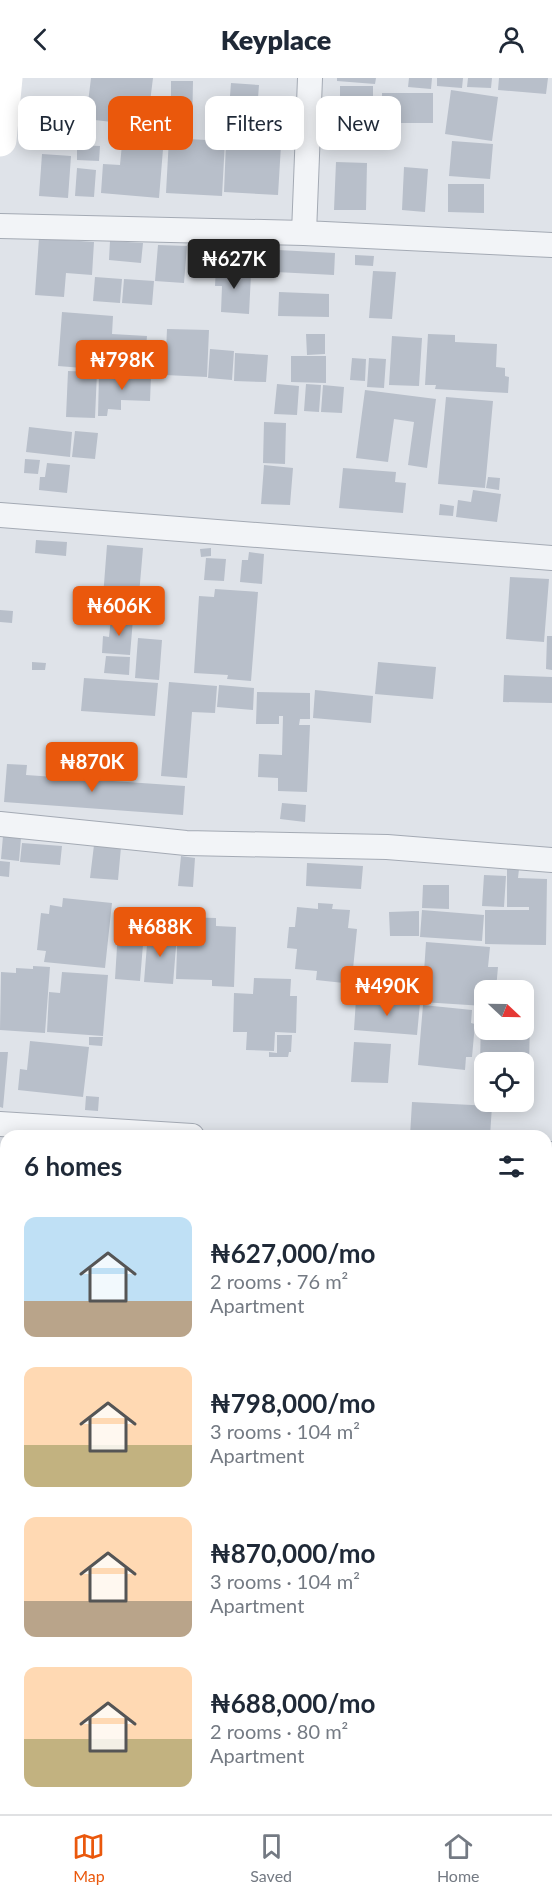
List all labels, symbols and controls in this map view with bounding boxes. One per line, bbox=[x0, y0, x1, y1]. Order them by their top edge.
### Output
icon: back bbox=[24, 23, 57, 56]
text: Keyplace bbox=[221, 23, 331, 56]
icon: person bbox=[495, 23, 528, 56]
chip: Buy bbox=[18, 96, 96, 150]
chip: Rent bbox=[108, 96, 193, 150]
chip: Filters bbox=[205, 96, 304, 150]
chip: New bbox=[316, 96, 401, 150]
pin: ₦627K bbox=[192, 239, 276, 290]
text: ₦627K bbox=[202, 246, 266, 270]
pin: ₦798K bbox=[80, 340, 164, 391]
text: ₦798K bbox=[90, 347, 154, 371]
pin: ₦606K bbox=[77, 586, 161, 637]
text: ₦606K bbox=[87, 593, 151, 617]
pin: ₦870K bbox=[50, 742, 134, 793]
text: ₦870K bbox=[60, 749, 124, 773]
pin: ₦688K bbox=[118, 907, 202, 958]
text: ₦688K bbox=[128, 914, 192, 938]
pin: ₦490K bbox=[345, 966, 429, 1017]
text: ₦490K bbox=[355, 973, 419, 997]
north arrow bbox=[474, 980, 534, 1040]
map controls bbox=[474, 980, 534, 1112]
button: locate bbox=[474, 1052, 534, 1112]
text: 6 homes bbox=[24, 1150, 122, 1182]
icon: filters bbox=[495, 1150, 528, 1183]
text: ₦627,000/mo bbox=[210, 1237, 375, 1269]
icon: home bbox=[72, 1241, 144, 1313]
text: 2 rooms · 76 m² bbox=[210, 1269, 348, 1293]
text: Apartment bbox=[210, 1293, 304, 1317]
text: ₦798,000/mo bbox=[210, 1387, 375, 1419]
icon: home bbox=[72, 1391, 144, 1463]
text: 3 rooms · 104 m² bbox=[210, 1419, 360, 1443]
text: Apartment bbox=[210, 1443, 304, 1467]
text: ₦870,000/mo bbox=[210, 1537, 375, 1569]
icon: home bbox=[72, 1541, 144, 1613]
text: 3 rooms · 104 m² bbox=[210, 1569, 360, 1593]
text: Apartment bbox=[210, 1593, 304, 1617]
text: ₦688,000/mo bbox=[210, 1687, 375, 1719]
icon: home bbox=[72, 1691, 144, 1763]
text: 2 rooms · 80 m² bbox=[210, 1719, 348, 1743]
text: Apartment bbox=[210, 1743, 304, 1767]
tab: Map bbox=[72, 1830, 105, 1885]
tab: Saved bbox=[250, 1830, 292, 1885]
tab: Home bbox=[437, 1830, 480, 1885]

